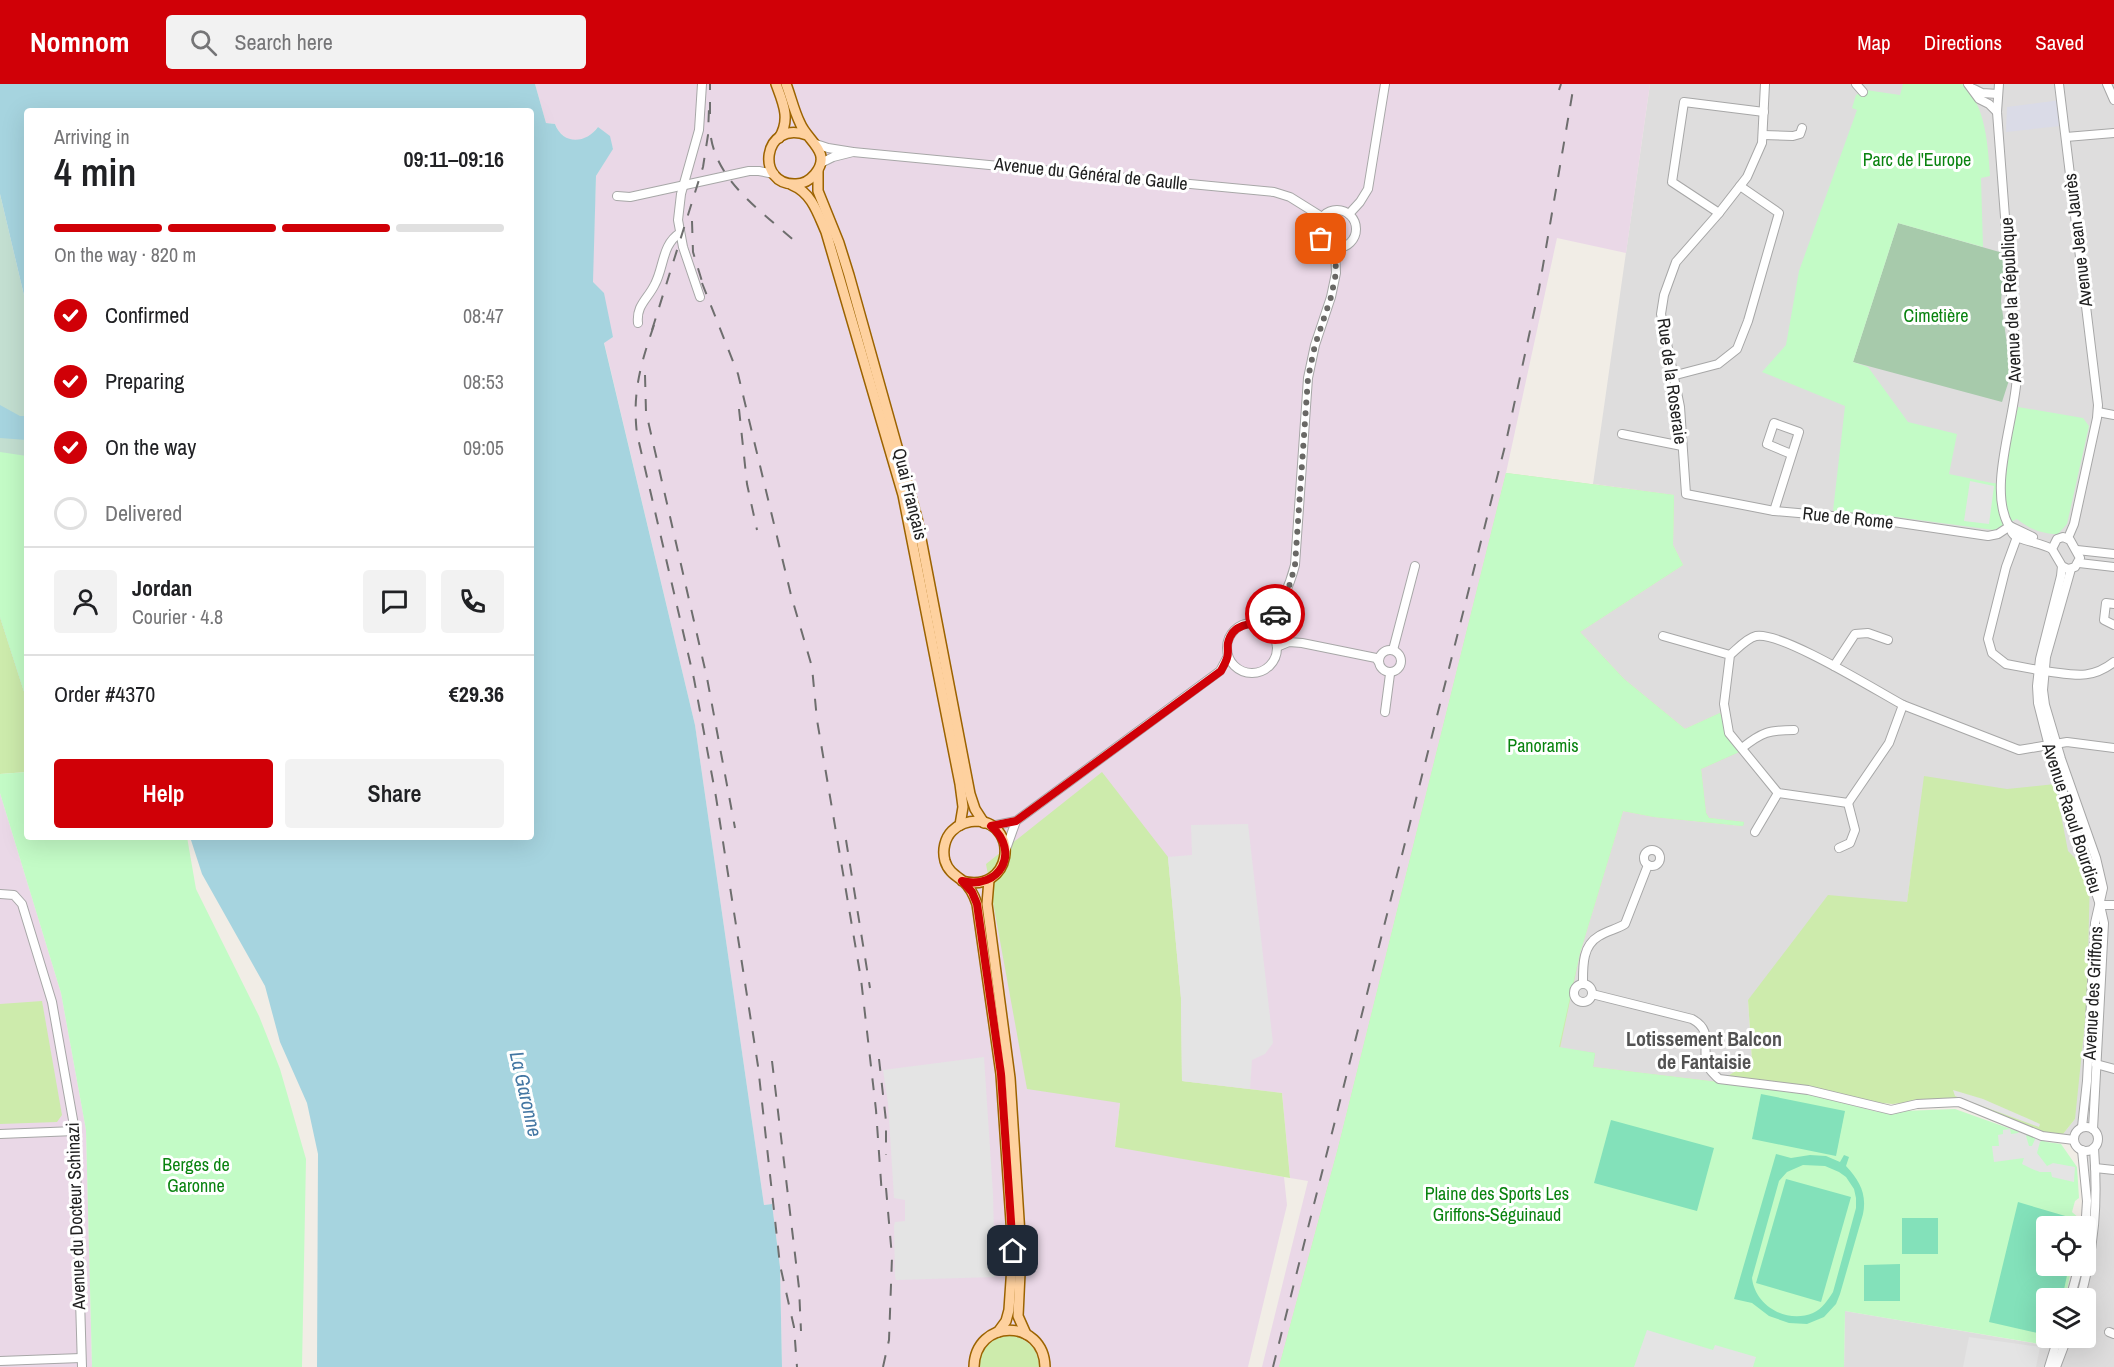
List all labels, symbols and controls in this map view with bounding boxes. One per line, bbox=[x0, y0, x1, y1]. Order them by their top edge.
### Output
search box bbox=[166, 15, 586, 69]
text: Nomnom bbox=[30, 23, 130, 61]
icon: search bbox=[187, 26, 220, 59]
text: Search here bbox=[235, 27, 333, 57]
text: Map bbox=[1857, 28, 1891, 57]
text: Directions bbox=[1924, 28, 2002, 57]
text: Saved bbox=[2035, 28, 2084, 57]
text: Arriving in bbox=[54, 123, 130, 150]
text: 09:11–09:16 bbox=[403, 144, 504, 174]
text: 4 min bbox=[54, 146, 136, 198]
park label: Parc de l'Europe bbox=[1863, 147, 1971, 172]
street label: Avenue du Général de Gaulle bbox=[992, 151, 1189, 196]
street label: Avenue Jean Jaurès bbox=[2057, 172, 2098, 309]
pin bbox=[1295, 213, 1346, 264]
street label: Avenue de la République bbox=[1994, 217, 2027, 384]
icon: bag bbox=[1304, 222, 1337, 255]
text: On the way · 820 m bbox=[54, 241, 196, 268]
icon: check bbox=[54, 299, 87, 332]
text: Confirmed bbox=[105, 300, 189, 330]
text: 08:47 bbox=[463, 302, 504, 329]
park label: Cimetière bbox=[1904, 303, 1968, 328]
street label: Rue de la Roseraie bbox=[1651, 316, 1694, 446]
icon: check bbox=[54, 365, 87, 398]
text: Preparing bbox=[105, 366, 184, 396]
text: 08:53 bbox=[463, 368, 504, 395]
icon: check bbox=[54, 431, 87, 464]
text: On the way bbox=[105, 432, 196, 462]
text: 09:05 bbox=[463, 434, 504, 461]
street label: Quai Français bbox=[887, 445, 934, 542]
text: Delivered bbox=[105, 498, 182, 528]
street label: Rue de Rome bbox=[1801, 500, 1895, 535]
button: person bbox=[54, 570, 117, 633]
button: chat bbox=[363, 570, 426, 633]
button: phone bbox=[441, 570, 504, 633]
text: Jordan bbox=[132, 573, 192, 603]
courier bbox=[1245, 584, 1305, 644]
icon: car bbox=[1259, 598, 1292, 631]
text: Courier · 4.8 bbox=[132, 603, 223, 630]
text: Order #4370 bbox=[54, 679, 155, 709]
text: €29.36 bbox=[449, 679, 504, 709]
park label: Panoramis bbox=[1507, 733, 1579, 758]
street label: Avenue Raoul Bourdieu bbox=[2036, 739, 2109, 896]
button: Help bbox=[54, 759, 273, 828]
button: Share bbox=[285, 759, 504, 828]
street label: Avenue des Griffons bbox=[2076, 925, 2108, 1062]
district label: Lotissement Balcon de Fantaisie bbox=[1626, 1025, 1782, 1075]
water label: La Garonne bbox=[504, 1049, 549, 1139]
street label: Avenue du Docteur Schinazi bbox=[60, 1122, 91, 1311]
park label: Berges de Garonne bbox=[162, 1152, 230, 1198]
park label: Plaine des Sports Les Griffons-Séguinaud bbox=[1425, 1181, 1569, 1227]
map controls bbox=[2036, 1216, 2096, 1348]
button: locate bbox=[2036, 1216, 2096, 1276]
pin bbox=[987, 1225, 1038, 1276]
icon: home bbox=[996, 1234, 1029, 1267]
button: layers bbox=[2036, 1288, 2096, 1348]

